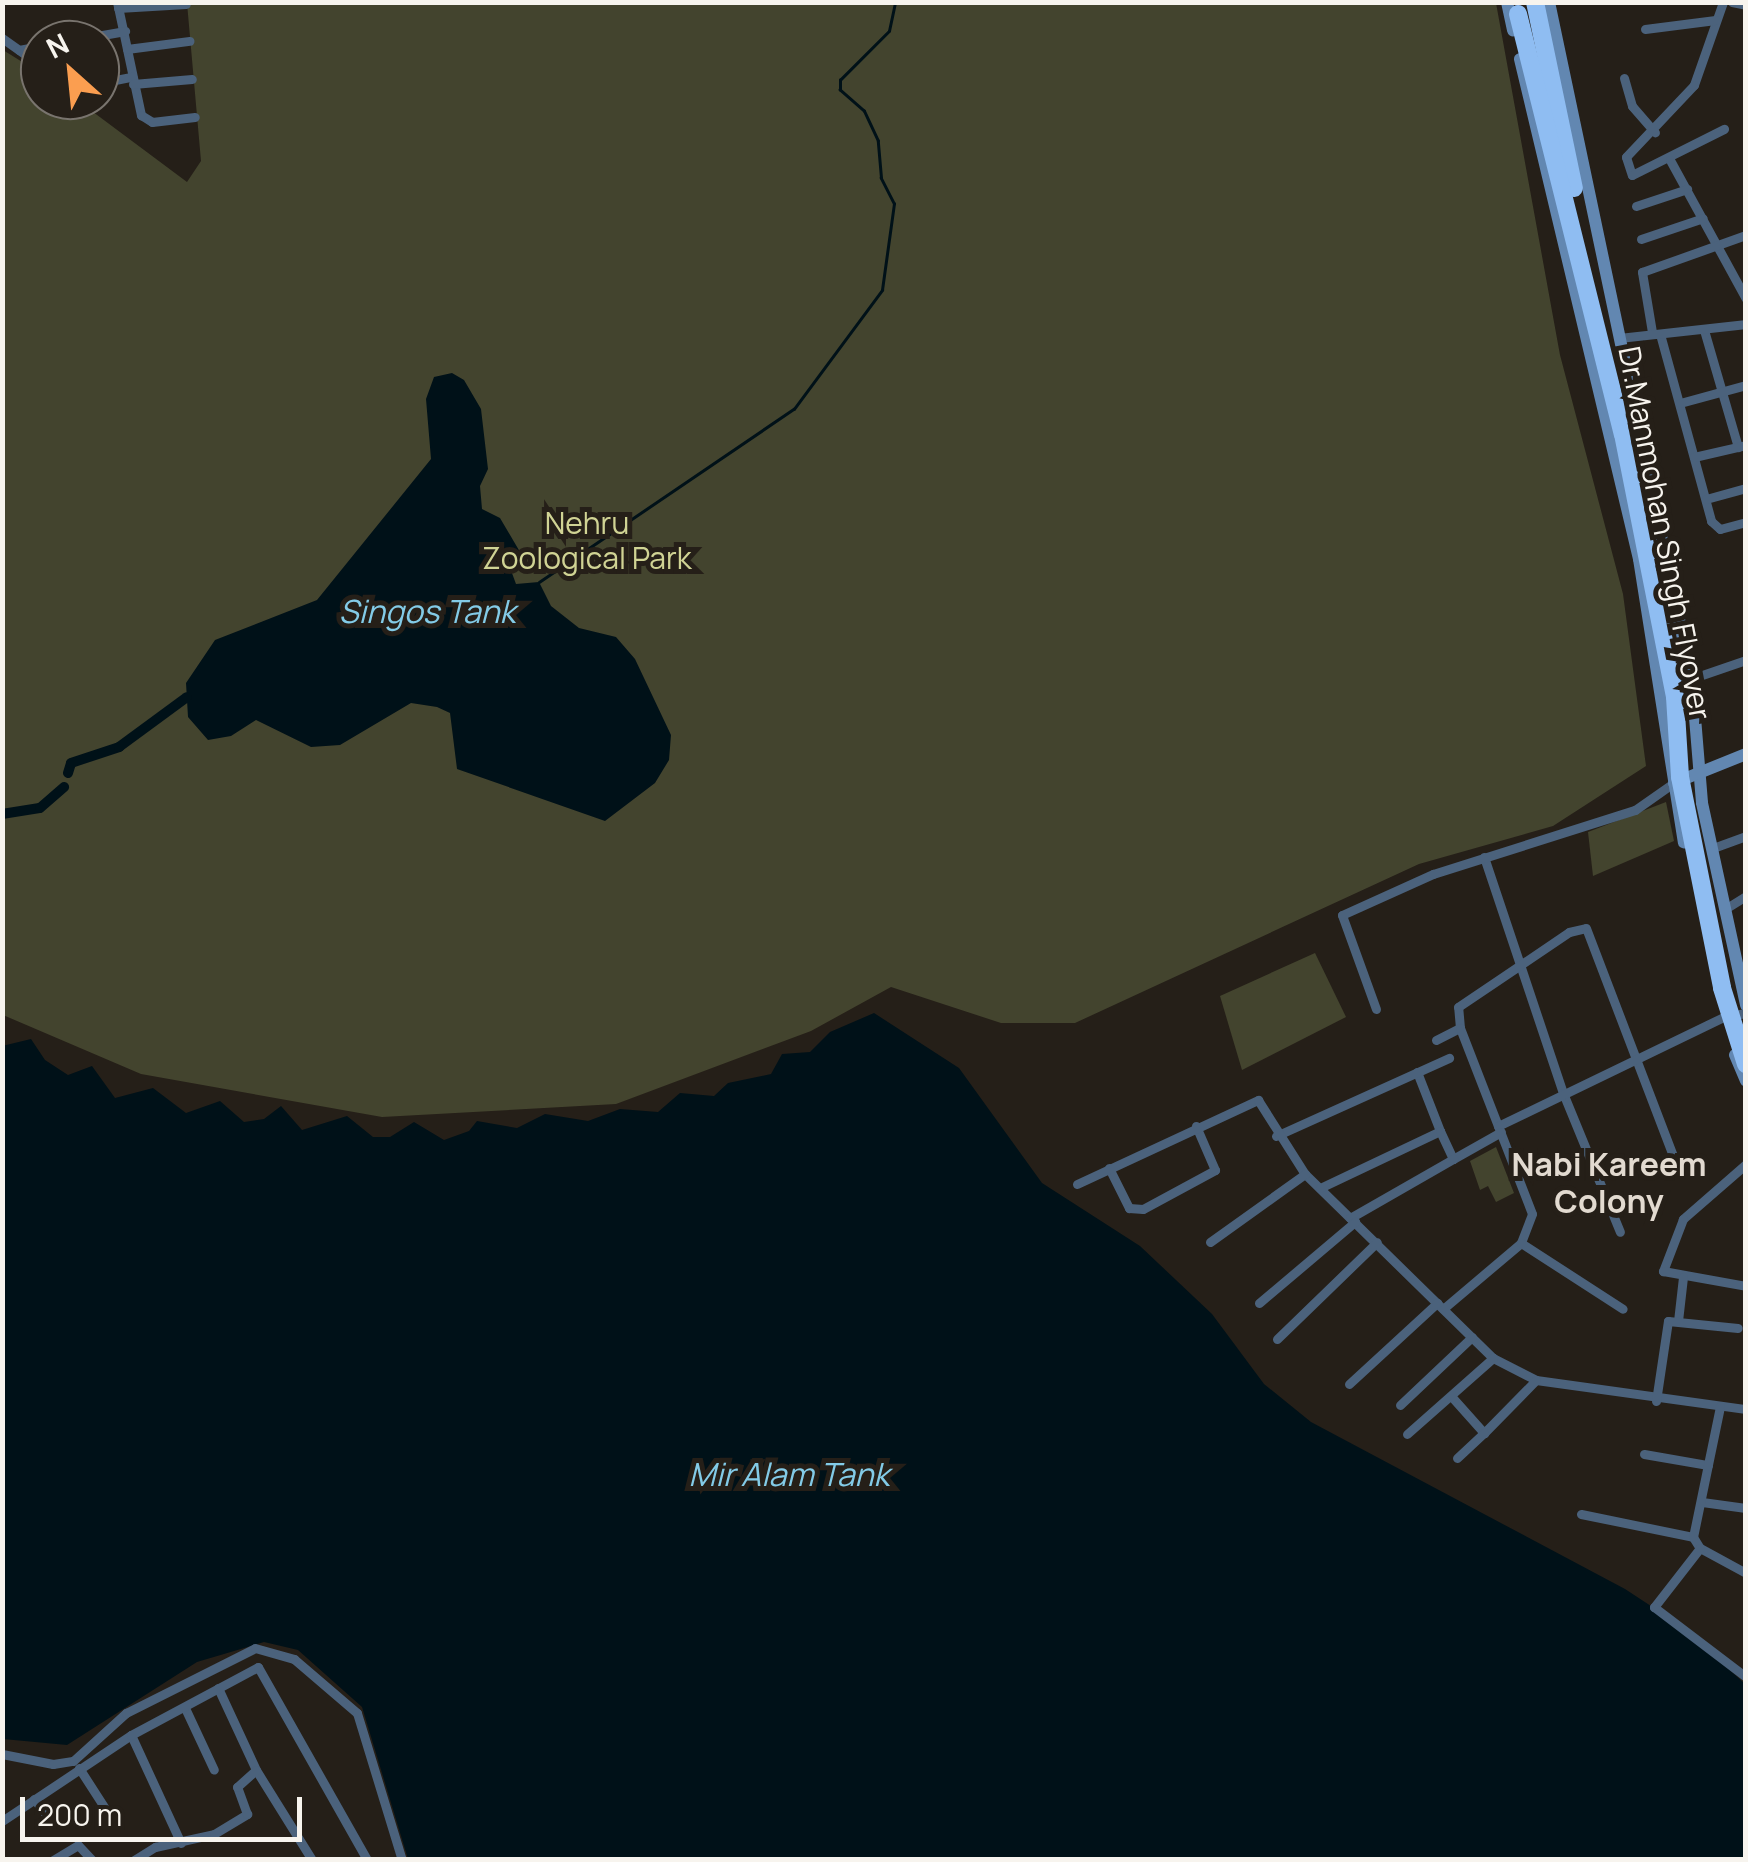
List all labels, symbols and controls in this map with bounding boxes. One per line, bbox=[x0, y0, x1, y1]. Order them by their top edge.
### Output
north arrow bbox=[20, 20, 120, 120]
text: N bbox=[40, 24, 75, 67]
street label: Dr.Manmohan Singh Flyover bbox=[1611, 343, 1719, 723]
park label: Nehru Zoological Park bbox=[482, 505, 692, 576]
water label: Singos Tank bbox=[339, 592, 515, 630]
district label: Nabi Kareem Colony bbox=[1512, 1146, 1706, 1221]
water label: Mir Alam Tank bbox=[689, 1455, 889, 1493]
scale bar bbox=[25, 1777, 308, 1839]
text: 200 m bbox=[37, 1794, 122, 1835]

